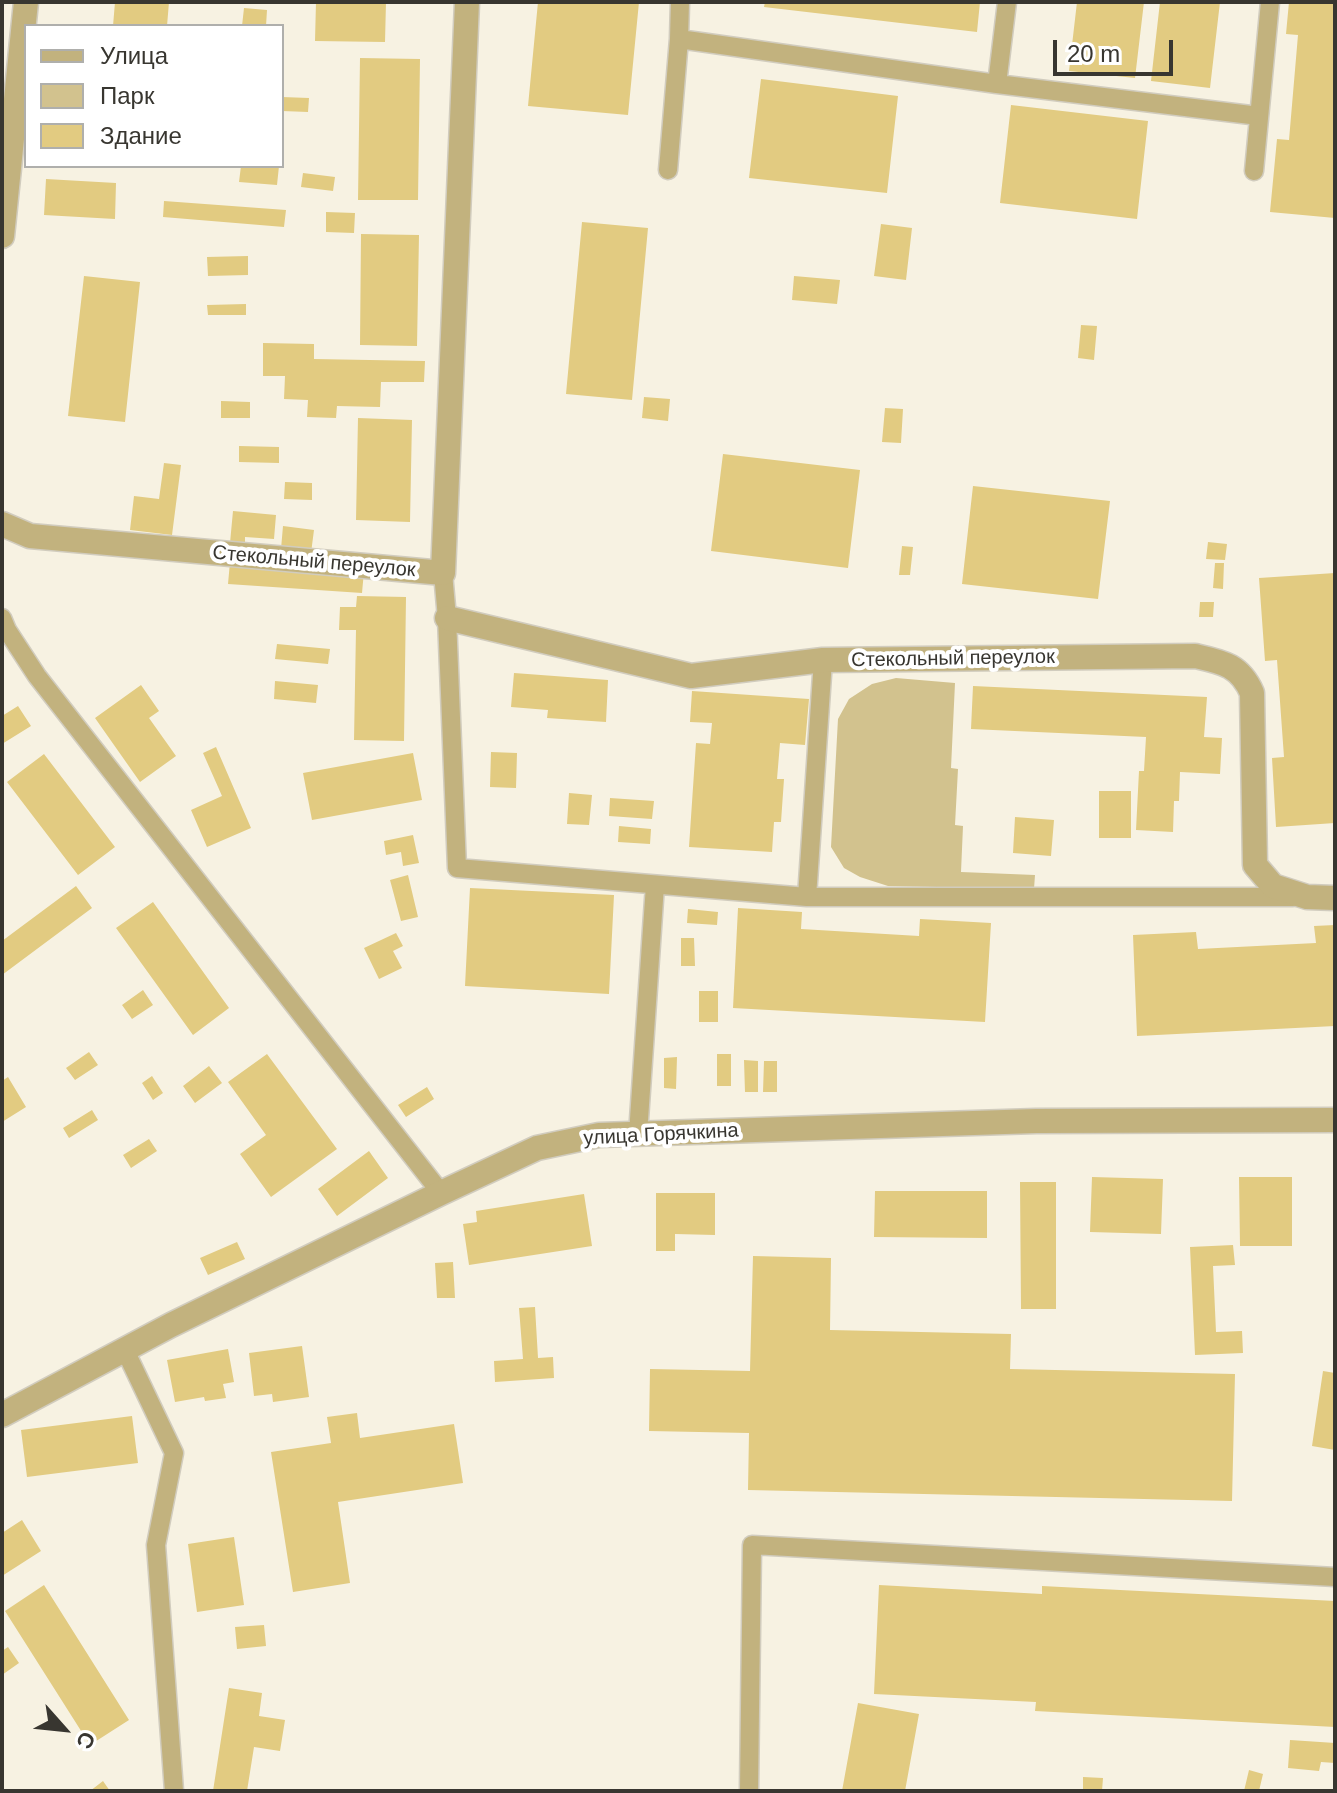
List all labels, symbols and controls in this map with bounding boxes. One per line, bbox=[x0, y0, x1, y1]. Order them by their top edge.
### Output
legend bbox=[24, 24, 284, 168]
scale bar bbox=[1057, 24, 1177, 74]
text: 20 m bbox=[1067, 40, 1120, 67]
text: Улица bbox=[100, 42, 168, 69]
text: Парк bbox=[100, 82, 154, 109]
text: Здание bbox=[100, 122, 182, 149]
street label: Стекольный переулок bbox=[211, 541, 417, 583]
street label: Стекольный переулок bbox=[851, 645, 1055, 673]
street label: улица Горячкина bbox=[583, 1119, 739, 1151]
north arrow bbox=[24, 1689, 104, 1769]
text: С bbox=[71, 1727, 101, 1753]

